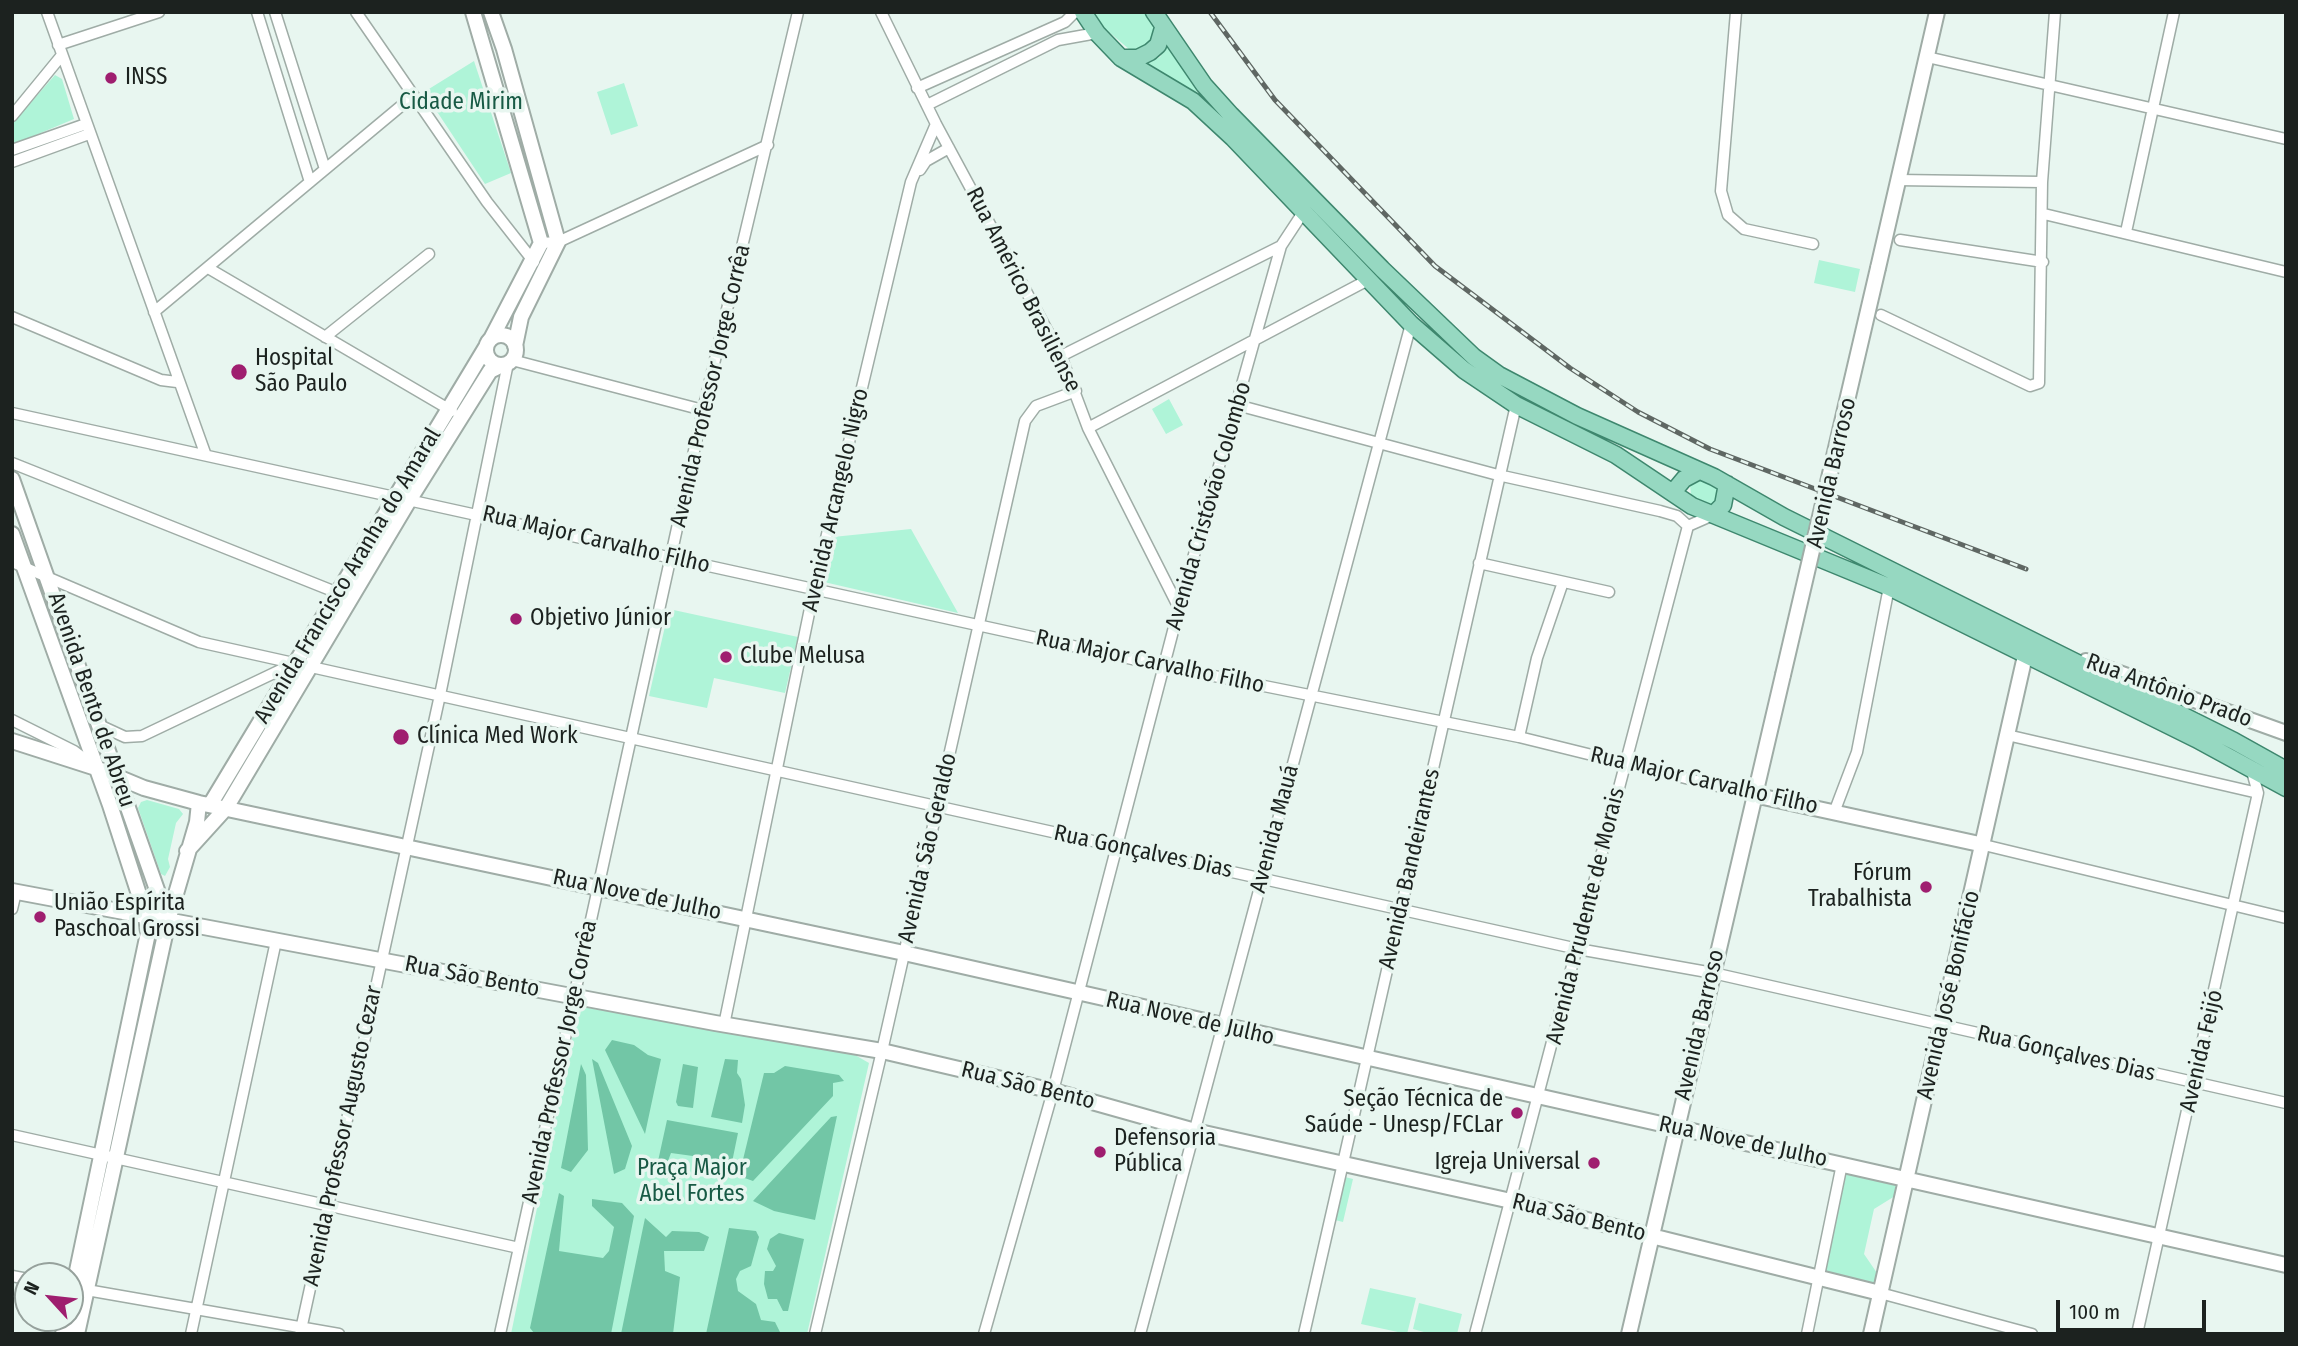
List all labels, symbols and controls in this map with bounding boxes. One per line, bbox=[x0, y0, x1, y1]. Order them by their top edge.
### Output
place label: INSS bbox=[125, 64, 168, 92]
marker: INSS bbox=[103, 70, 119, 86]
park label: Cidade Mirim bbox=[399, 89, 523, 117]
street label: Rua Américo Brasiliense bbox=[959, 183, 1087, 397]
street label: Avenida Professor Jorge Corrêa bbox=[665, 242, 757, 530]
place label: Hospital São Paulo bbox=[255, 345, 347, 399]
marker: Hospital São Paulo bbox=[229, 362, 249, 382]
street label: Avenida Cristóvão Colombo bbox=[1160, 379, 1258, 633]
street label: Avenida Arcangelo Nigro bbox=[797, 386, 875, 614]
street label: Avenida Barroso bbox=[1801, 395, 1863, 551]
street label: Avenida Francisco Aranha do Amaral bbox=[249, 423, 447, 729]
street label: Rua Major Carvalho Filho bbox=[479, 500, 713, 580]
street label: Avenida Bento de Abreu bbox=[41, 589, 141, 811]
place label: Objetivo Júnior bbox=[530, 605, 671, 633]
marker: Objetivo Júnior bbox=[508, 611, 524, 627]
street label: Rua Major Carvalho Filho bbox=[1033, 624, 1267, 700]
place label: Clube Melusa bbox=[740, 643, 865, 671]
street label: Rua Antônio Prado bbox=[2082, 648, 2256, 734]
marker: Clube Melusa bbox=[718, 649, 734, 665]
place label: Clínica Med Work bbox=[417, 723, 578, 751]
marker: Clínica Med Work bbox=[391, 727, 411, 747]
street label: Rua Major Carvalho Filho bbox=[1587, 741, 1821, 821]
street label: Avenida São Geraldo bbox=[893, 750, 963, 946]
street label: Avenida Mauá bbox=[1245, 762, 1305, 896]
street label: Avenida Bandeirantes bbox=[1373, 766, 1447, 972]
street label: Avenida Prudente de Morais bbox=[1541, 785, 1631, 1047]
street label: Rua Gonçalves Dias bbox=[1051, 820, 1235, 884]
place label: Fórum Trabalhista bbox=[1808, 860, 1912, 914]
street label: Rua Nove de Julho bbox=[550, 864, 724, 926]
marker: Fórum Trabalhista bbox=[1918, 879, 1934, 895]
street label: Avenida José Bonifácio bbox=[1912, 888, 1986, 1102]
place label: União Espírita Paschoal Grossi bbox=[54, 890, 200, 944]
marker: União Espírita Paschoal Grossi bbox=[32, 909, 48, 925]
street label: Avenida Professor Jorge Corrêa bbox=[516, 918, 604, 1206]
street label: Avenida Barroso bbox=[1669, 947, 1731, 1103]
street label: Rua São Bento bbox=[402, 950, 542, 1004]
street label: Avenida Professor Augusto Cezar bbox=[298, 983, 388, 1289]
street label: Rua Nove de Julho bbox=[1103, 986, 1277, 1052]
street label: Avenida Feijó bbox=[2175, 987, 2229, 1115]
street label: Rua Gonçalves Dias bbox=[1974, 1020, 2158, 1088]
street label: Rua São Bento bbox=[958, 1056, 1098, 1116]
place label: Seção Técnica de Saúde - Unesp/FCLar bbox=[1305, 1086, 1503, 1140]
marker: Seção Técnica de Saúde - Unesp/FCLar bbox=[1509, 1105, 1525, 1121]
street label: Rua Nove de Julho bbox=[1656, 1111, 1830, 1173]
place label: Defensoria Pública bbox=[1114, 1125, 1216, 1179]
marker: Defensoria Pública bbox=[1092, 1144, 1108, 1160]
place label: Igreja Universal bbox=[1435, 1149, 1580, 1177]
park label: Praça Major Abel Fortes bbox=[637, 1155, 747, 1209]
marker: Igreja Universal bbox=[1586, 1155, 1602, 1171]
street label: Rua São Bento bbox=[1509, 1188, 1649, 1248]
north arrow bbox=[14, 1262, 84, 1332]
text: N bbox=[19, 1278, 44, 1298]
scale bar bbox=[2060, 1286, 2210, 1330]
text: 100 m bbox=[2069, 1299, 2120, 1325]

